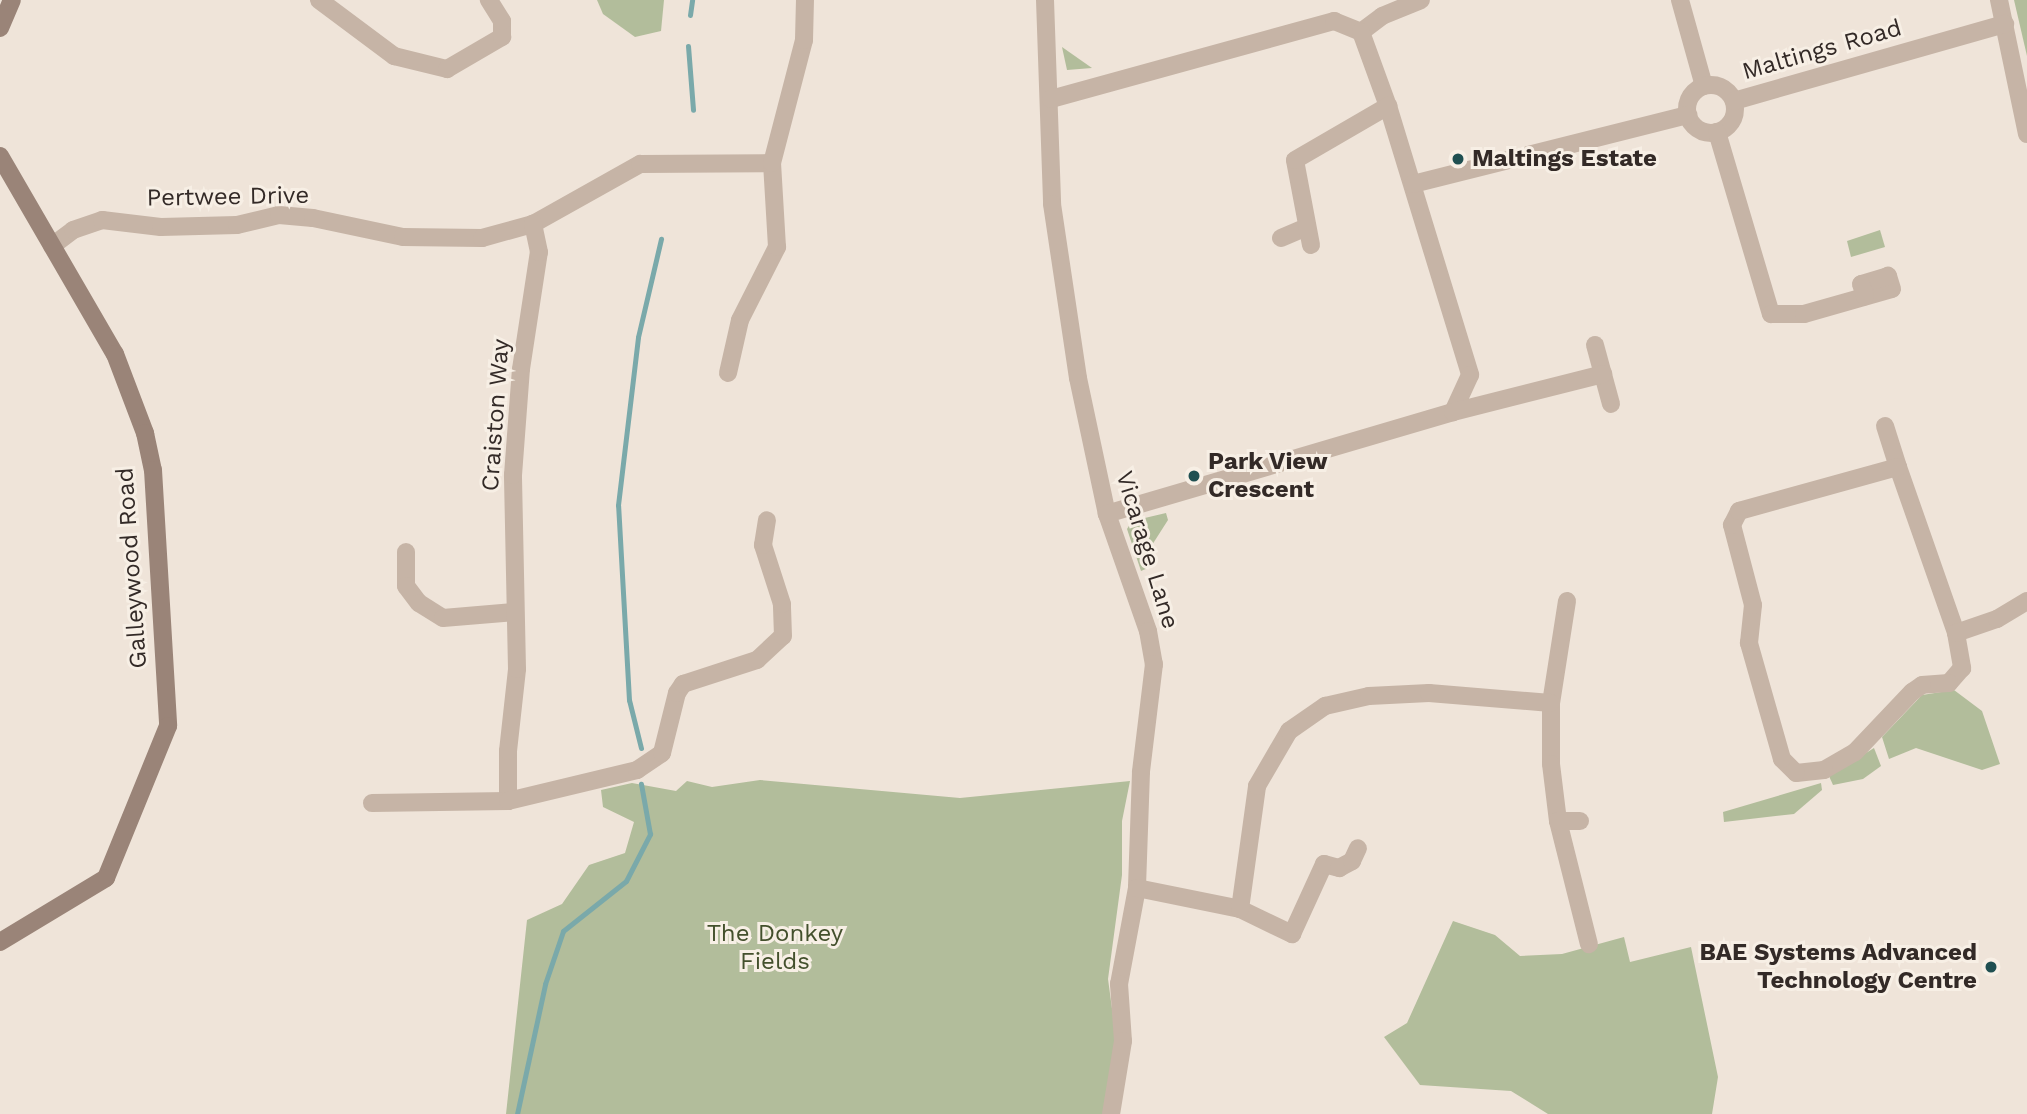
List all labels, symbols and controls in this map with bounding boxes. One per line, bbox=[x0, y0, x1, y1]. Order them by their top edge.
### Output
street label: Maltings Road bbox=[1739, 14, 1905, 86]
place label: Maltings Estate bbox=[1472, 145, 1657, 173]
marker: Maltings Estate bbox=[1450, 151, 1466, 167]
street label: Pertwee Drive bbox=[146, 181, 310, 213]
street label: Craiston Way bbox=[476, 337, 516, 493]
place label: Park View Crescent bbox=[1208, 448, 1329, 504]
street label: Galleywood Road bbox=[111, 466, 153, 670]
street label: Vicarage Lane bbox=[1109, 468, 1185, 632]
marker: Park View Crescent bbox=[1186, 468, 1202, 484]
park label: The Donkey Fields bbox=[707, 920, 843, 976]
place label: BAE Systems Advanced Technology Centre bbox=[1699, 939, 1977, 995]
marker: BAE Systems Advanced Technology Centre bbox=[1983, 959, 1999, 975]

